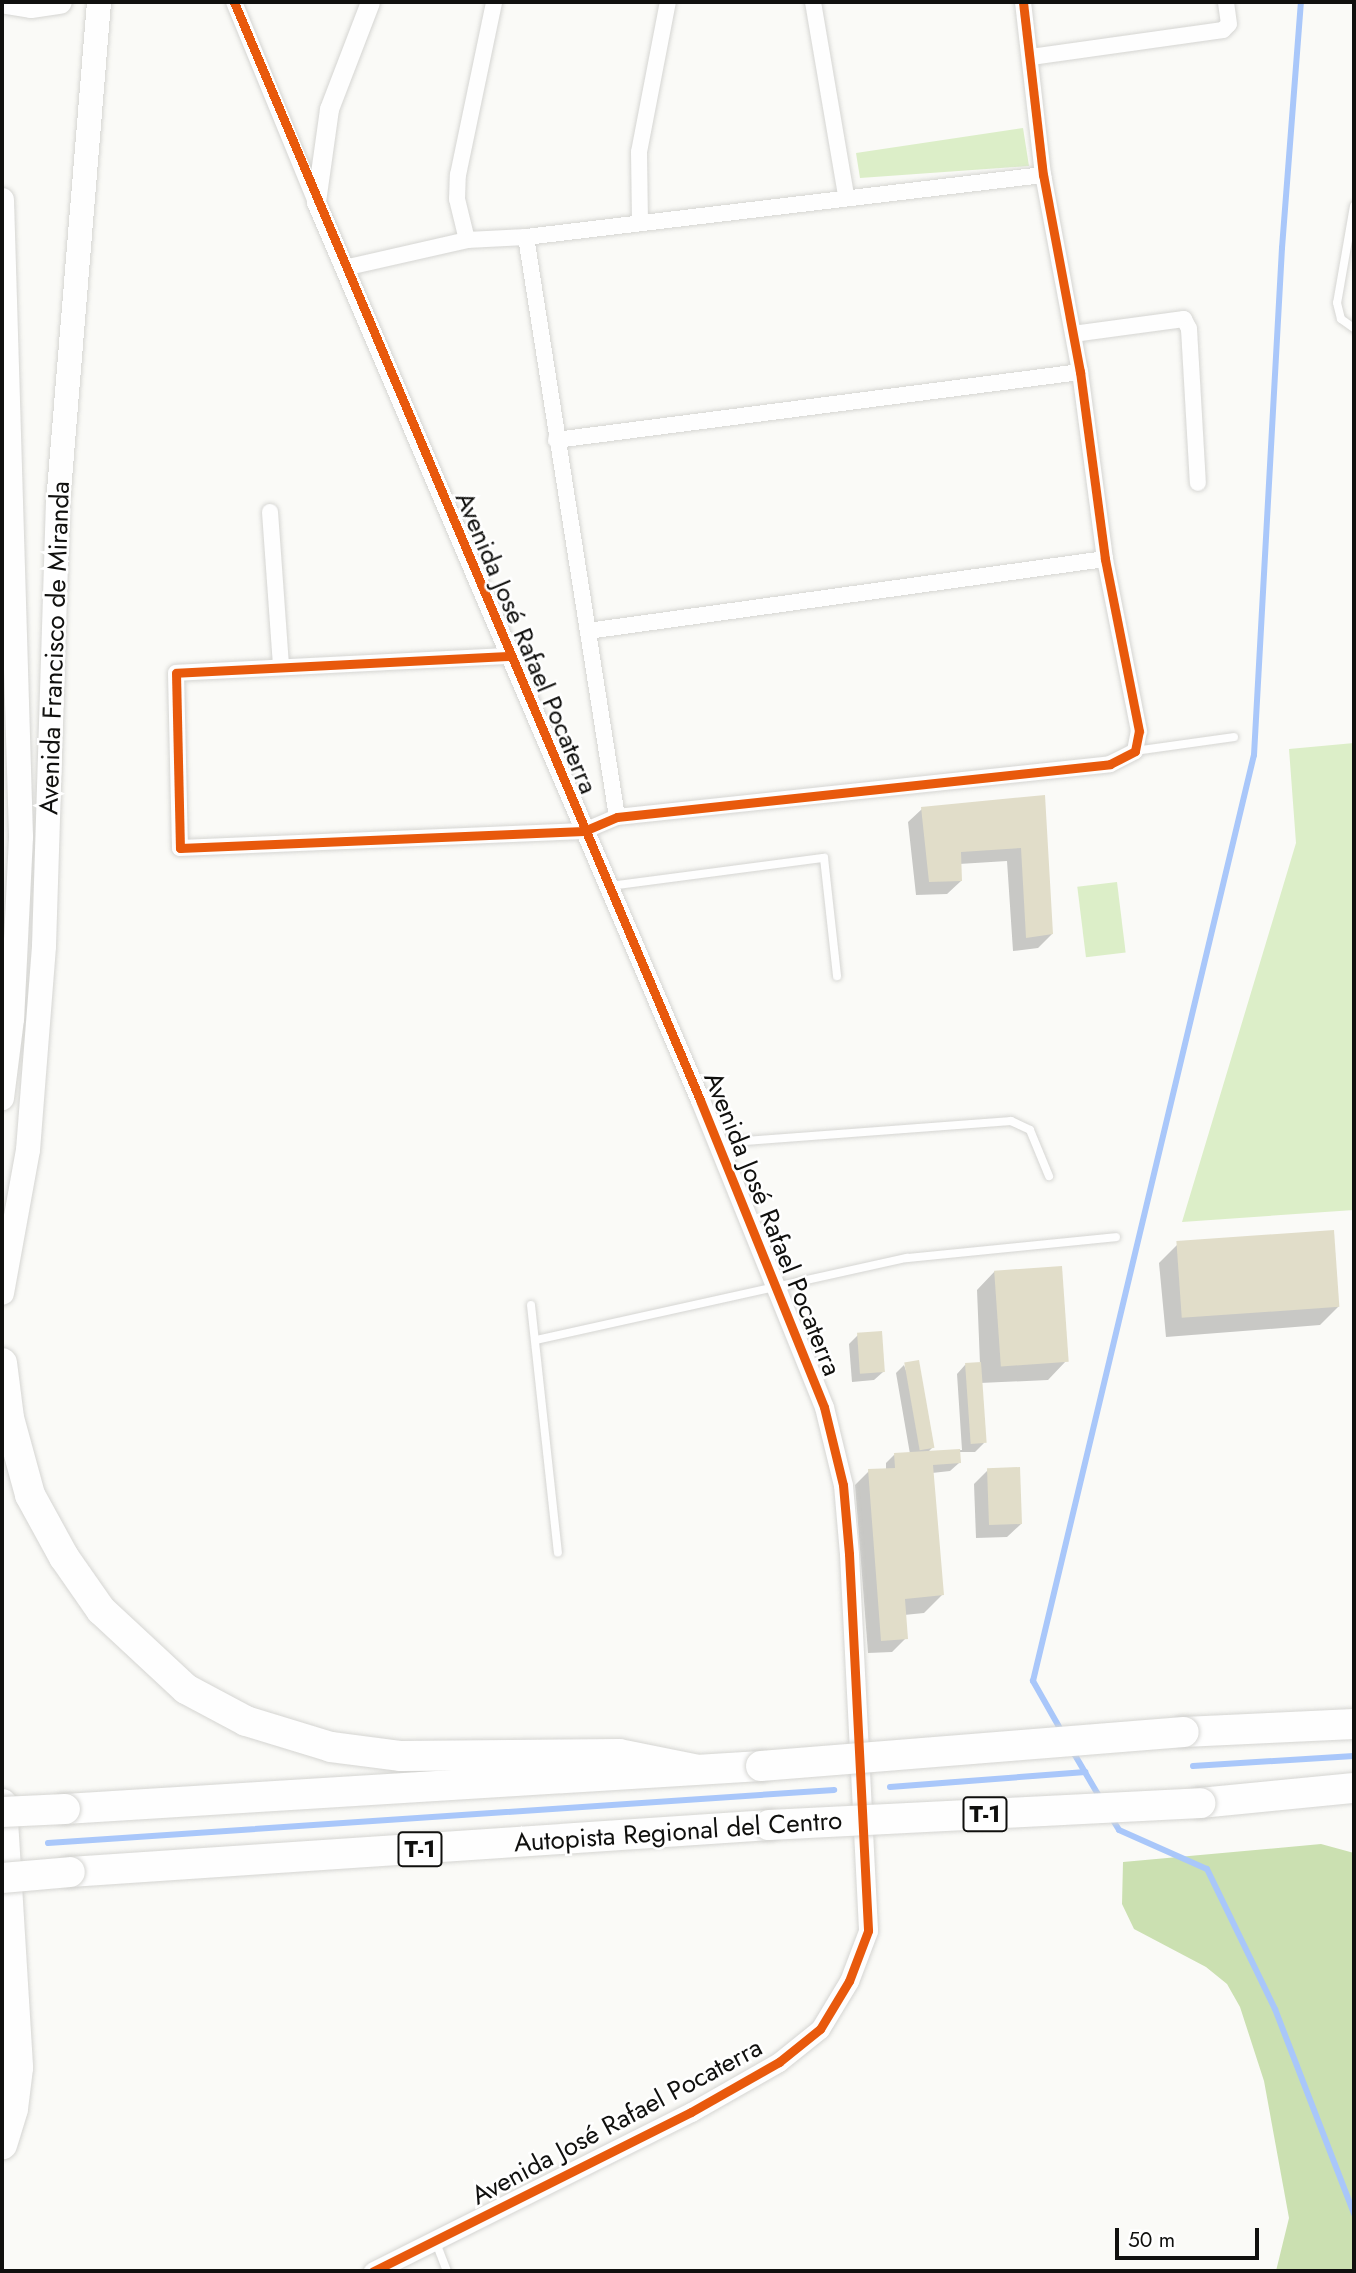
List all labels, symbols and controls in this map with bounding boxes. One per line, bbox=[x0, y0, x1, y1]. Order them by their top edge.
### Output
street label: Avenida Francisco de Miranda bbox=[34, 481, 76, 815]
street label: Avenida José Rafael Pocaterra bbox=[448, 487, 604, 799]
street label: Avenida José Rafael Pocaterra bbox=[697, 1068, 847, 1380]
road number: T-1 bbox=[962, 1794, 1008, 1835]
street label: Autopista Regional del Centro bbox=[513, 1805, 843, 1859]
road number: T-1 bbox=[397, 1828, 443, 1870]
street label: Avenida José Rafael Pocaterra bbox=[466, 2032, 768, 2212]
scale bar bbox=[1118, 2214, 1262, 2258]
text: 50 m bbox=[1128, 2225, 1175, 2255]

